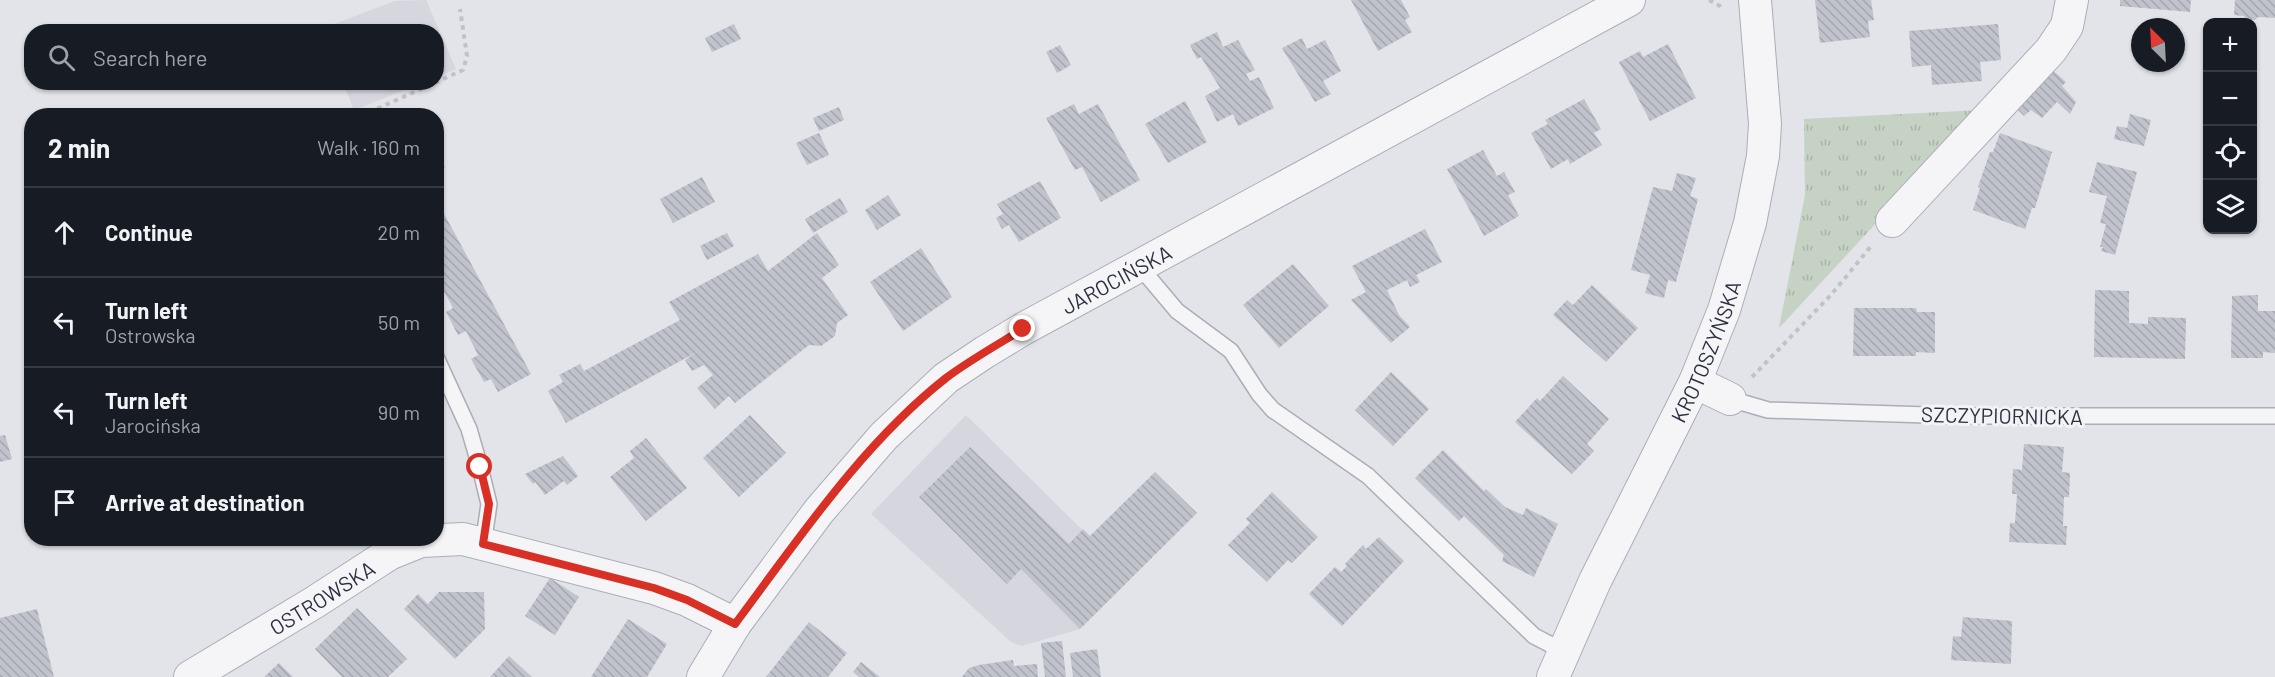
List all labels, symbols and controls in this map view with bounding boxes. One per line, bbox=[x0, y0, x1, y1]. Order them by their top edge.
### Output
north arrow bbox=[2131, 18, 2185, 72]
map controls bbox=[2203, 18, 2257, 234]
button: + bbox=[2203, 18, 2257, 72]
search box bbox=[24, 24, 444, 90]
icon: search bbox=[45, 41, 78, 74]
text: Search here bbox=[93, 44, 207, 70]
button: − bbox=[2203, 72, 2257, 126]
button: locate bbox=[2203, 126, 2257, 180]
text: 2 min bbox=[48, 132, 110, 163]
text: Walk · 160 m bbox=[317, 135, 420, 159]
button: layers bbox=[2203, 180, 2257, 234]
icon: ahead bbox=[48, 216, 81, 249]
text: Continue bbox=[105, 219, 193, 245]
text: 20 m bbox=[377, 220, 420, 244]
street label: JAROCIŃSKA bbox=[1057, 238, 1176, 318]
street label: KROTOSZYŃSKA bbox=[1665, 277, 1745, 426]
text: Turn left bbox=[105, 297, 188, 323]
icon: left bbox=[48, 306, 81, 339]
text: 50 m bbox=[378, 310, 420, 334]
route end bbox=[1009, 315, 1035, 341]
text: Ostrowska bbox=[105, 323, 195, 347]
text: Turn left bbox=[105, 387, 188, 413]
icon: left bbox=[48, 396, 81, 429]
text: 90 m bbox=[378, 400, 420, 424]
street label: SZCZYPIORNICKA bbox=[1921, 401, 2083, 429]
text: Jarocińska bbox=[105, 413, 201, 437]
route start bbox=[466, 453, 492, 479]
icon: arrive bbox=[48, 486, 81, 519]
text: Arrive at destination bbox=[105, 489, 304, 515]
street label: OSTROWSKA bbox=[264, 554, 379, 639]

